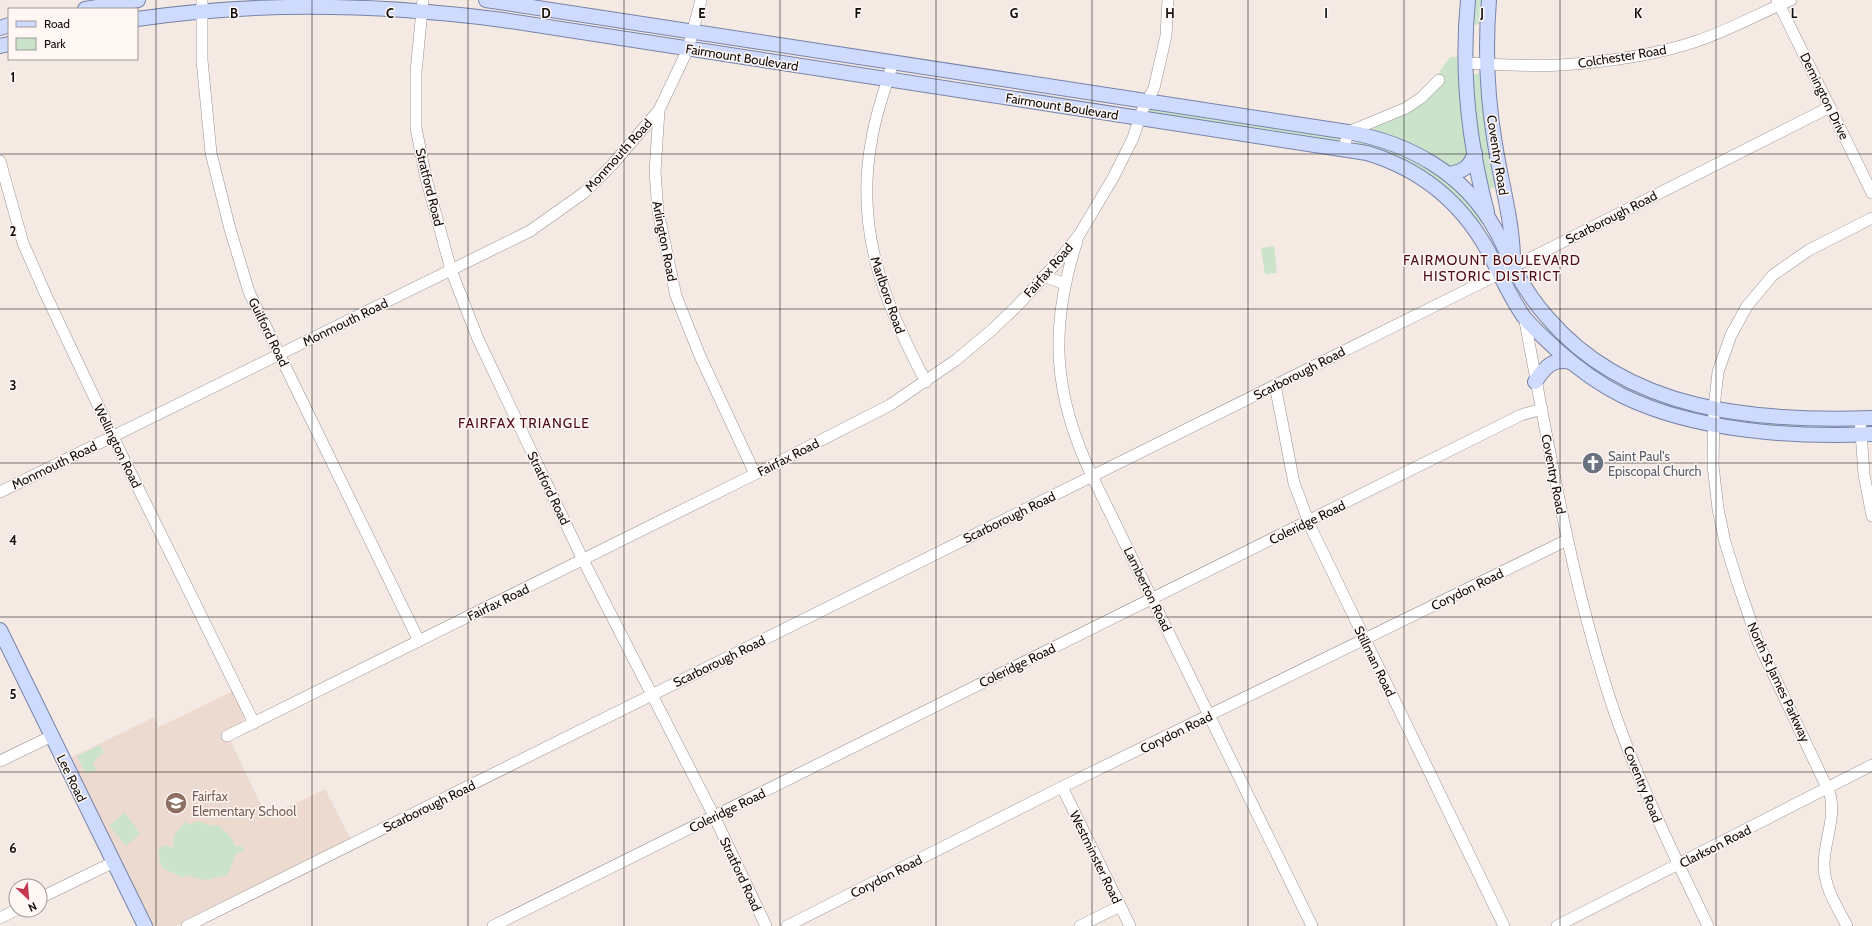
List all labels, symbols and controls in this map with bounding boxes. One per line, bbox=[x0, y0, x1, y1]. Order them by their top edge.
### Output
text: B bbox=[230, 5, 238, 21]
text: C bbox=[386, 5, 394, 21]
text: D bbox=[541, 5, 551, 21]
text: E bbox=[698, 5, 706, 21]
text: F bbox=[855, 5, 862, 21]
text: G bbox=[1010, 5, 1019, 21]
text: H bbox=[1165, 5, 1175, 21]
text: I bbox=[1324, 5, 1328, 21]
text: J bbox=[1479, 5, 1484, 21]
text: K bbox=[1634, 5, 1643, 21]
text: L bbox=[1791, 5, 1798, 21]
legend bbox=[8, 8, 138, 60]
text: Road bbox=[44, 16, 70, 31]
text: Park bbox=[44, 36, 66, 51]
street label: Fairmount Boulevard bbox=[684, 40, 800, 74]
street label: Colchester Road bbox=[1577, 41, 1667, 71]
street label: Demington Drive bbox=[1797, 50, 1853, 142]
text: 1 bbox=[11, 69, 15, 85]
street label: Fairmount Boulevard bbox=[1004, 89, 1120, 123]
street label: Coventry Road bbox=[1484, 114, 1512, 196]
street label: Monmouth Road bbox=[581, 115, 655, 195]
street label: Stratford Road bbox=[413, 146, 447, 228]
street label: Scarborough Road bbox=[1562, 187, 1660, 247]
street label: Arlington Road bbox=[649, 199, 681, 283]
text: 2 bbox=[10, 223, 17, 239]
street label: Fairfax Road bbox=[1020, 239, 1076, 301]
district label: FAIRMOUNT BOULEVARD HISTORIC DISTRICT bbox=[1403, 251, 1581, 285]
street label: Marlboro Road bbox=[867, 254, 909, 336]
street label: Monmouth Road bbox=[300, 294, 390, 350]
street label: Guilford Road bbox=[245, 295, 293, 369]
street label: Scarborough Road bbox=[1250, 343, 1348, 403]
text: 3 bbox=[9, 377, 17, 393]
street label: Wellington Road bbox=[91, 402, 145, 490]
district label: FAIRFAX TRIANGLE bbox=[458, 414, 590, 432]
street label: Coventry Road bbox=[1538, 433, 1570, 515]
street label: Fairfax Road bbox=[755, 435, 821, 479]
street label: Monmouth Road bbox=[9, 437, 99, 493]
place label: Saint Paul's Episcopal Church bbox=[1608, 448, 1702, 479]
street label: Stratford Road bbox=[524, 449, 574, 527]
church icon: Saint Paul's Episcopal Church bbox=[1580, 450, 1606, 476]
street label: Scarborough Road bbox=[960, 488, 1058, 546]
street label: Coleridge Road bbox=[1266, 497, 1348, 547]
text: 4 bbox=[9, 532, 17, 548]
street label: Lamberton Road bbox=[1121, 544, 1175, 634]
street label: Corydon Road bbox=[1428, 565, 1506, 613]
street label: Fairfax Road bbox=[464, 580, 532, 624]
street label: North St James Parkway bbox=[1744, 620, 1814, 745]
street label: Stillman Road bbox=[1351, 623, 1399, 699]
street label: Scarborough Road bbox=[670, 632, 768, 690]
street label: Coleridge Road bbox=[976, 640, 1058, 690]
text: 5 bbox=[10, 686, 17, 702]
street label: Corydon Road bbox=[1137, 708, 1215, 756]
street label: Coventry Road bbox=[1620, 743, 1666, 825]
street label: Lee Road bbox=[54, 752, 90, 804]
street label: Scarborough Road bbox=[380, 777, 478, 835]
street label: Coleridge Road bbox=[686, 785, 768, 835]
place label: Fairfax Elementary School bbox=[192, 788, 296, 819]
school or university icon: Fairfax Elementary School bbox=[163, 790, 189, 816]
street label: Westminster Road bbox=[1067, 808, 1125, 906]
street label: Clarkson Road bbox=[1677, 821, 1753, 871]
street label: Stratford Road bbox=[717, 834, 765, 914]
text: 6 bbox=[9, 840, 17, 856]
street label: Corydon Road bbox=[847, 851, 925, 901]
north arrow bbox=[8, 878, 48, 918]
text: N bbox=[26, 899, 39, 915]

